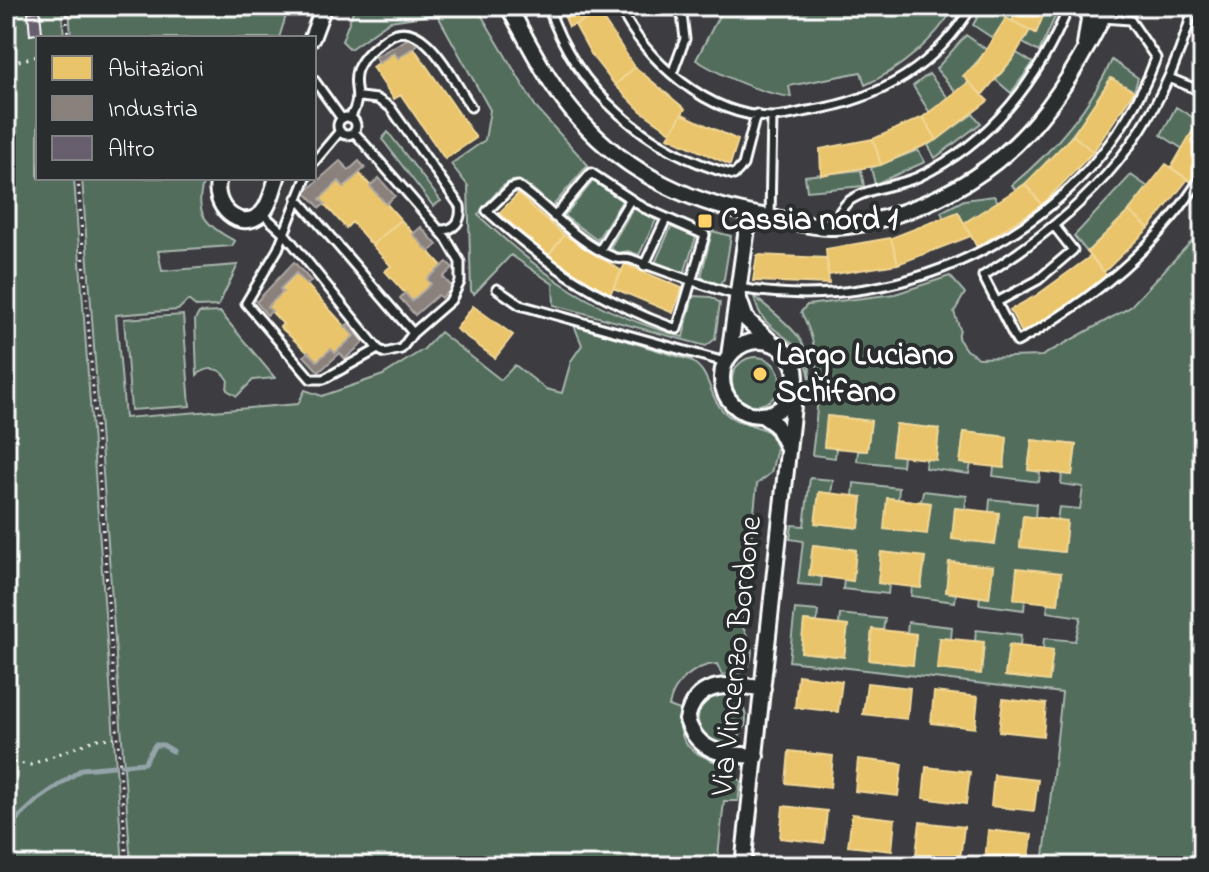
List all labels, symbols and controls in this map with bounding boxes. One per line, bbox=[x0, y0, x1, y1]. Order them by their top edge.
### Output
legend bbox=[36, 36, 316, 180]
text: Abitazioni bbox=[108, 53, 204, 88]
text: Industria bbox=[108, 93, 198, 128]
text: Altro bbox=[108, 133, 155, 168]
place label: Cassia nord 1 bbox=[721, 198, 898, 245]
marker: Cassia nord 1 bbox=[696, 212, 714, 230]
place label: Largo Luciano Schifano bbox=[776, 333, 954, 417]
marker: Largo Luciano Schifano bbox=[751, 365, 769, 383]
street label: Via Vincenzo Bordone bbox=[700, 513, 776, 799]

